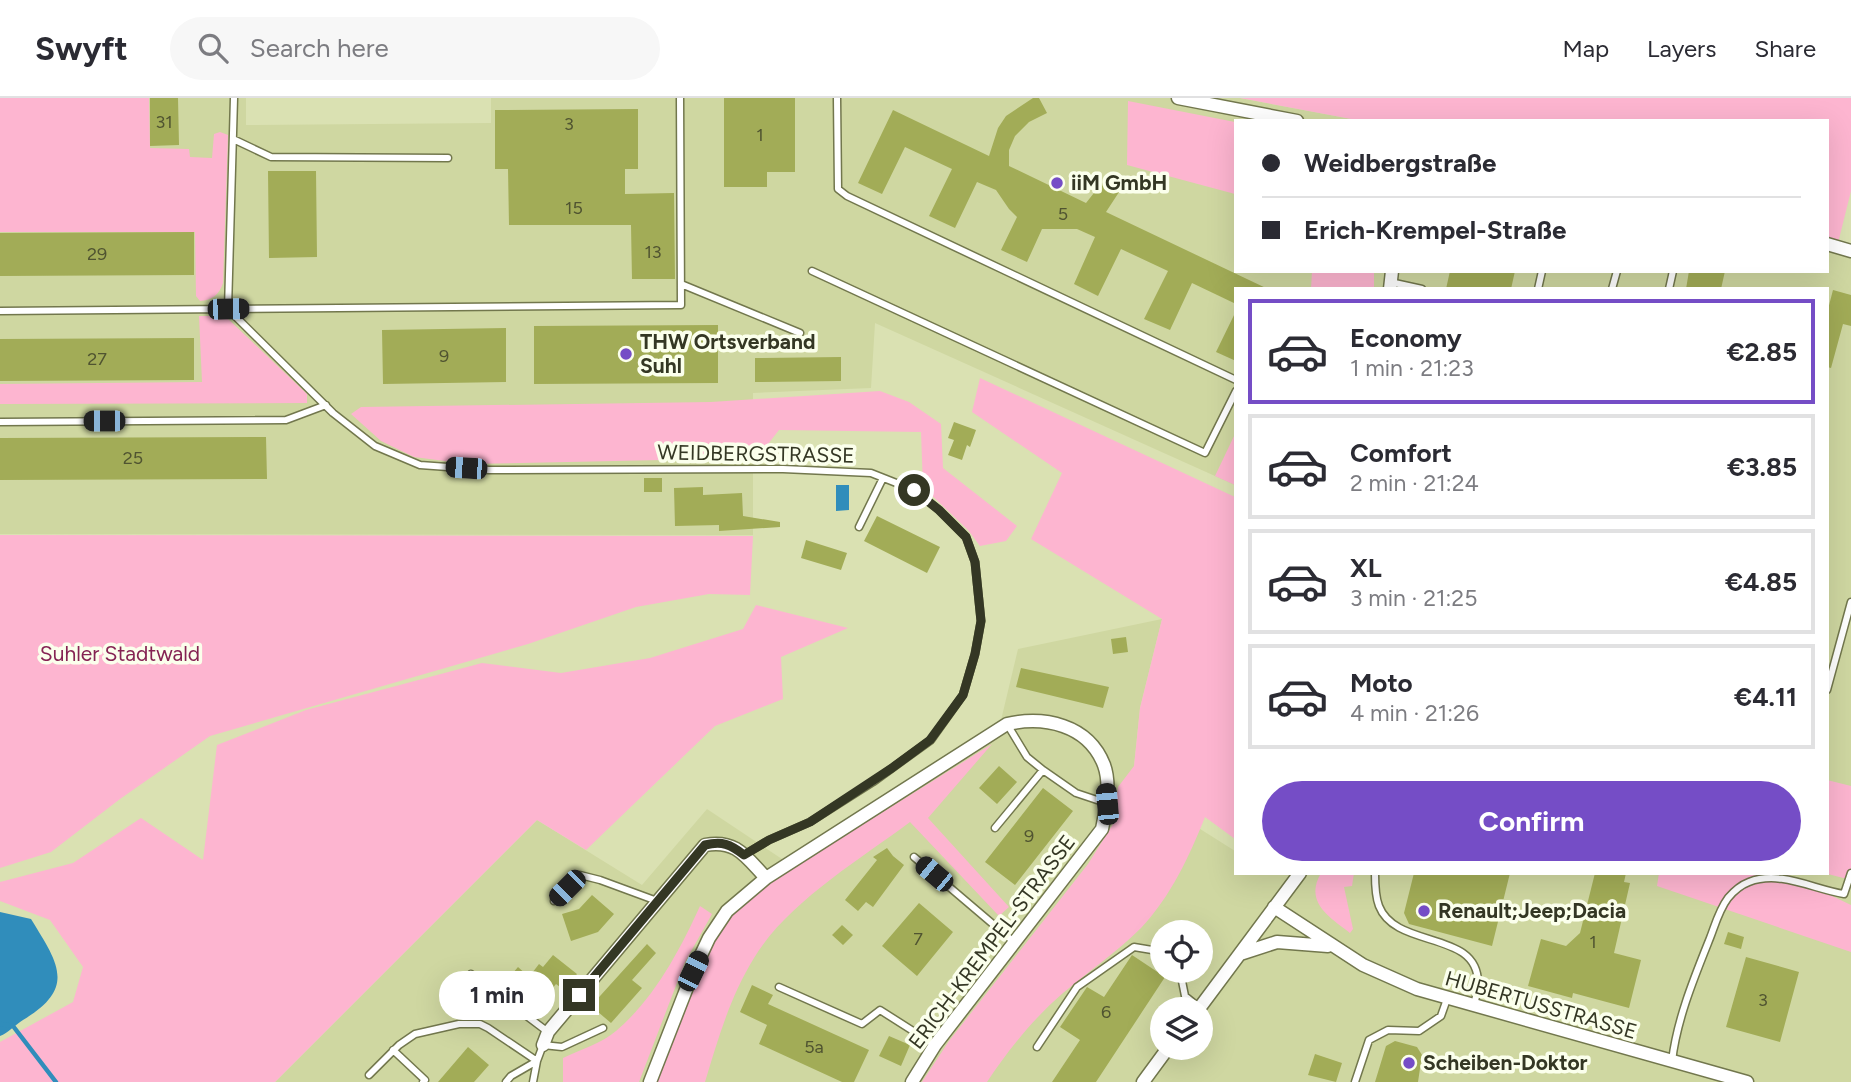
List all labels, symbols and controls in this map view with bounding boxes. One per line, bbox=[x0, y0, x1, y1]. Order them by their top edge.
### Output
search box bbox=[170, 17, 660, 80]
text: Swyft bbox=[35, 29, 128, 68]
icon: search bbox=[194, 29, 232, 67]
text: Search here bbox=[250, 32, 389, 64]
text: Map bbox=[1562, 34, 1609, 63]
text: Layers bbox=[1647, 34, 1716, 63]
text: Share bbox=[1754, 34, 1816, 63]
house number: 31 bbox=[155, 111, 173, 133]
house number: 3 bbox=[564, 113, 574, 135]
house number: 1 bbox=[756, 124, 764, 146]
text: Weidbergstraße bbox=[1304, 147, 1497, 179]
place label: iiM GmbH bbox=[1071, 170, 1167, 195]
marker: iiM GmbH bbox=[1049, 175, 1065, 191]
house number: 15 bbox=[565, 197, 583, 219]
house number: 5 bbox=[1058, 203, 1068, 225]
text: Erich-Krempel-Straße bbox=[1304, 214, 1566, 246]
house number: 13 bbox=[644, 241, 662, 263]
house number: 29 bbox=[87, 243, 107, 265]
car bbox=[207, 298, 250, 320]
icon: car bbox=[1266, 320, 1329, 383]
text: Economy bbox=[1350, 322, 1462, 354]
place label: THW Ortsverband Suhl bbox=[640, 329, 815, 378]
text: €2.85 bbox=[1726, 336, 1797, 368]
house number: 9 bbox=[439, 345, 449, 367]
marker: THW Ortsverband Suhl bbox=[618, 346, 634, 362]
house number: 27 bbox=[87, 348, 107, 370]
text: 1 min · 21:23 bbox=[1350, 354, 1474, 382]
car bbox=[84, 411, 126, 432]
icon: car bbox=[1266, 435, 1329, 498]
text: Comfort bbox=[1350, 437, 1452, 469]
street label: WEIDBERGSTRASSE bbox=[657, 439, 855, 468]
house number: 25 bbox=[123, 447, 143, 469]
text: €3.85 bbox=[1727, 451, 1797, 483]
car bbox=[445, 456, 488, 480]
text: 2 min · 21:24 bbox=[1350, 469, 1479, 497]
route start bbox=[898, 474, 930, 506]
icon: car bbox=[1266, 550, 1329, 613]
text: XL bbox=[1350, 552, 1382, 584]
text: €4.85 bbox=[1725, 566, 1797, 598]
text: 3 min · 21:25 bbox=[1350, 584, 1477, 612]
park label: Suhler Stadtwald bbox=[40, 641, 200, 666]
icon: car bbox=[1266, 665, 1329, 728]
text: Moto bbox=[1350, 667, 1413, 699]
text: €4.11 bbox=[1734, 681, 1797, 713]
text: 4 min · 21:26 bbox=[1350, 699, 1479, 727]
button: Confirm bbox=[1262, 781, 1801, 861]
car bbox=[1095, 782, 1120, 826]
house number: 9 bbox=[1024, 825, 1034, 847]
street label: ERICH-KREMPEL-STRASSE bbox=[903, 830, 1080, 1054]
car bbox=[912, 852, 957, 896]
car bbox=[545, 866, 590, 910]
place label: Renault;Jeep;Dacia bbox=[1438, 898, 1626, 923]
marker: Renault;Jeep;Dacia bbox=[1416, 903, 1432, 919]
map controls bbox=[1150, 920, 1213, 1060]
button: locate bbox=[1150, 920, 1213, 983]
house number: 7 bbox=[913, 928, 923, 950]
house number: 1 bbox=[1589, 931, 1597, 953]
car bbox=[675, 948, 712, 994]
street label: HUBERTUSSTRASSE bbox=[1442, 965, 1640, 1044]
callout: 1 min bbox=[439, 970, 554, 1020]
route end bbox=[563, 979, 595, 1011]
text: 1 min bbox=[470, 981, 524, 1009]
house number: 3 bbox=[1758, 989, 1768, 1011]
button: layers bbox=[1150, 997, 1213, 1060]
house number: 6 bbox=[1101, 1001, 1111, 1023]
house number: 5a bbox=[804, 1036, 824, 1058]
place label: Scheiben-Doktor bbox=[1423, 1050, 1588, 1075]
marker: Scheiben-Doktor bbox=[1401, 1055, 1417, 1071]

